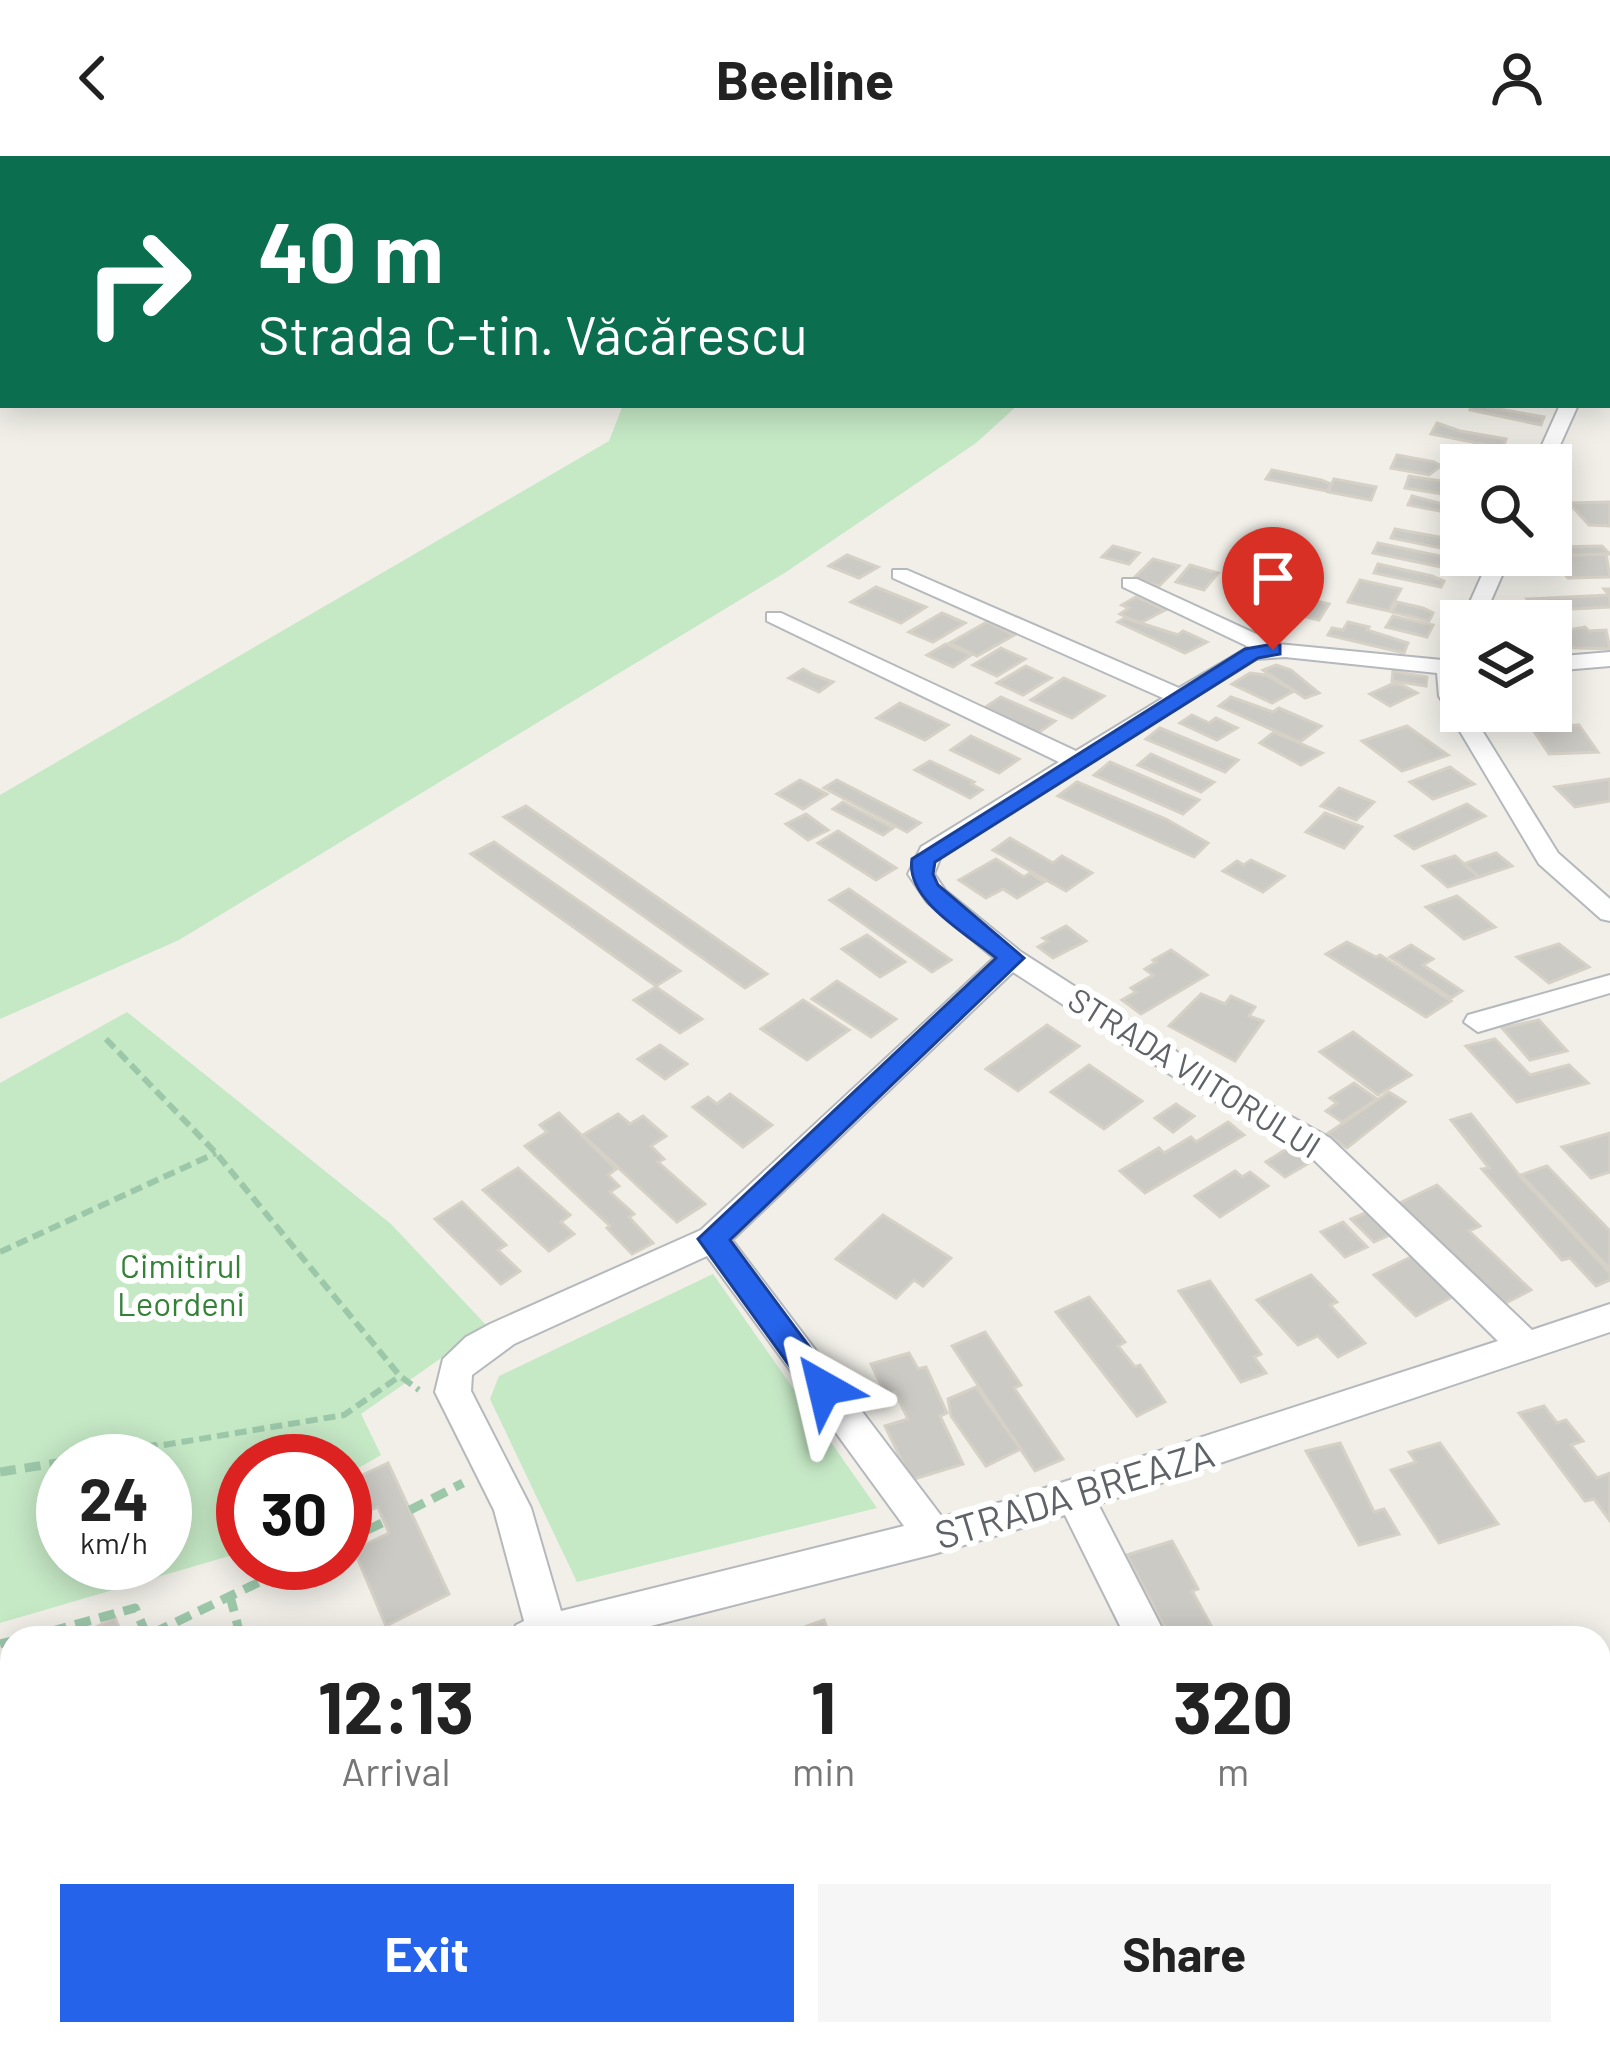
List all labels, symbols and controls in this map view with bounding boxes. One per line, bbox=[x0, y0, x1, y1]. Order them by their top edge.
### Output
icon: back bbox=[60, 45, 126, 111]
icon: person bbox=[1484, 45, 1550, 111]
text: Beeline bbox=[716, 46, 894, 111]
text: 40 m bbox=[258, 199, 444, 300]
icon: right bbox=[60, 204, 216, 360]
text: Strada C-tin. Văcărescu bbox=[258, 301, 808, 366]
map controls bbox=[1440, 444, 1572, 732]
button: search bbox=[1440, 444, 1572, 576]
pin bbox=[1222, 527, 1324, 650]
icon: arrive bbox=[1240, 545, 1306, 611]
button: layers bbox=[1440, 600, 1572, 732]
street label: STRADA VIITORULUI bbox=[1062, 978, 1328, 1166]
park label: Cimitirul Leordeni bbox=[117, 1245, 245, 1323]
position arrow bbox=[761, 1325, 887, 1451]
street label: STRADA BREAZA bbox=[929, 1428, 1219, 1558]
speed limit sign: 30 bbox=[216, 1434, 372, 1590]
text: 24 bbox=[79, 1461, 149, 1533]
text: km/h bbox=[80, 1524, 148, 1560]
text: 12:13 bbox=[318, 1662, 474, 1748]
text: 1 bbox=[811, 1662, 836, 1748]
text: 320 bbox=[1173, 1662, 1293, 1748]
text: Arrival bbox=[341, 1747, 450, 1794]
text: min bbox=[792, 1747, 855, 1794]
text: m bbox=[1217, 1747, 1249, 1794]
button: Exit bbox=[60, 1884, 794, 2022]
button: Share bbox=[818, 1884, 1551, 2022]

